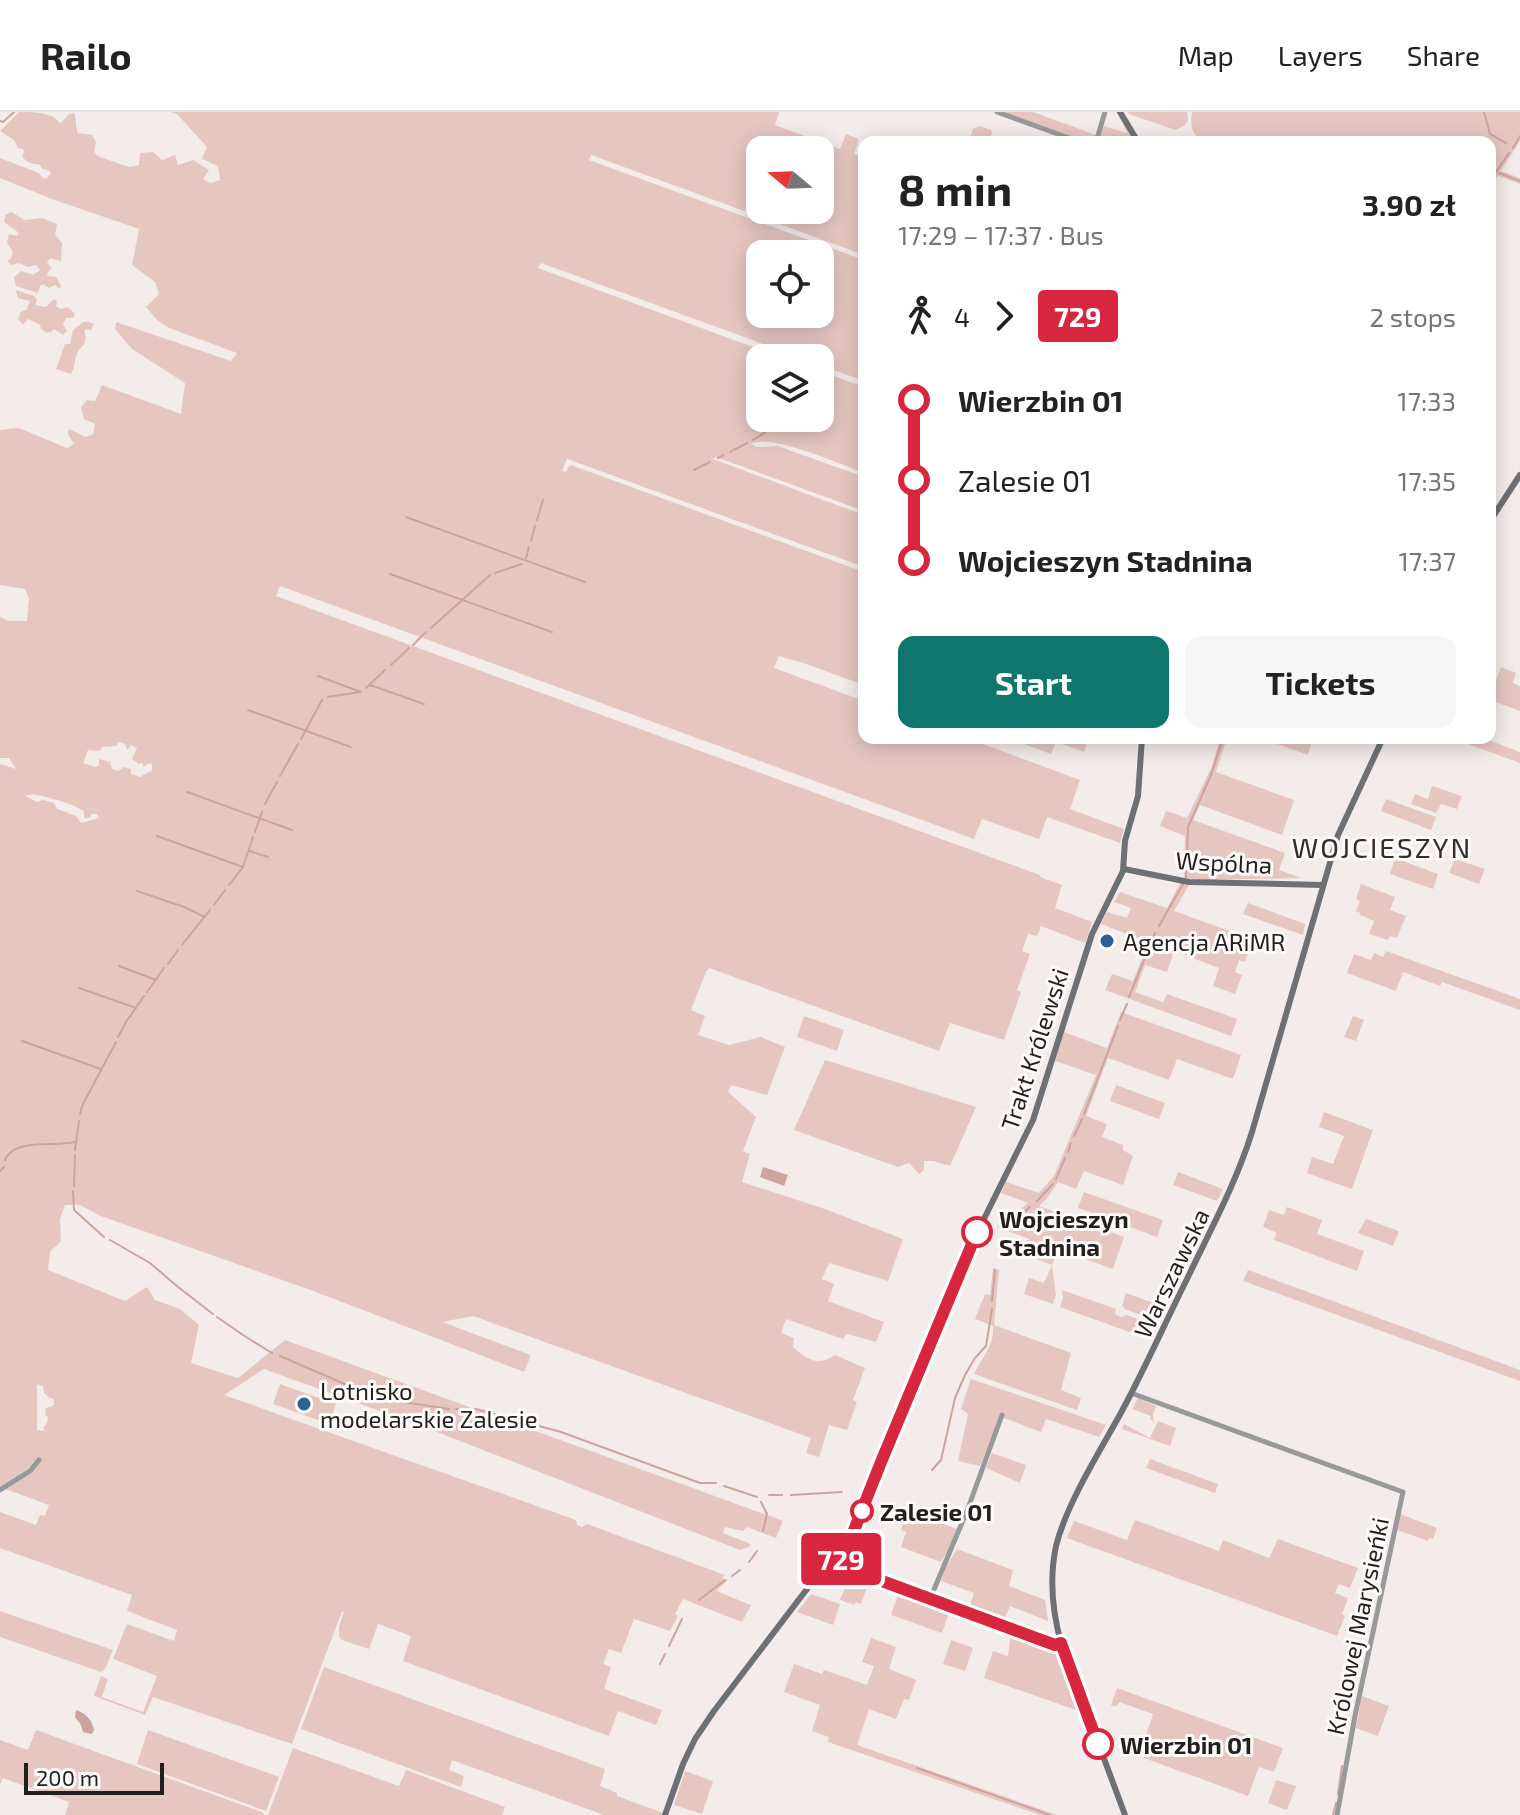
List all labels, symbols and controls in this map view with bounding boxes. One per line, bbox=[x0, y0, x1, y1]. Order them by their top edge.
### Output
text: Railo bbox=[40, 32, 132, 78]
text: Map bbox=[1178, 38, 1234, 72]
text: Layers bbox=[1278, 38, 1363, 72]
text: Share bbox=[1407, 38, 1480, 72]
north arrow bbox=[746, 136, 834, 224]
map controls bbox=[746, 136, 834, 432]
text: 8 min bbox=[898, 162, 1012, 215]
text: 3.90 zł bbox=[1362, 186, 1456, 222]
text: 17:29 – 17:37 · Bus bbox=[898, 219, 1104, 250]
button: locate bbox=[746, 240, 834, 328]
icon: walk bbox=[898, 294, 942, 338]
icon: forward bbox=[982, 294, 1026, 338]
text: 729 bbox=[1054, 299, 1102, 333]
text: 4 bbox=[954, 301, 970, 332]
text: 2 stops bbox=[1369, 301, 1456, 332]
button: layers bbox=[746, 344, 834, 432]
text: Wierzbin 01 bbox=[958, 382, 1124, 418]
text: 17:33 bbox=[1397, 385, 1456, 416]
text: Zalesie 01 bbox=[958, 462, 1092, 498]
text: 17:35 bbox=[1398, 465, 1456, 496]
text: Wojcieszyn Stadnina bbox=[958, 542, 1253, 578]
text: 17:37 bbox=[1398, 545, 1456, 576]
button: Start bbox=[898, 636, 1169, 728]
button: Tickets bbox=[1185, 636, 1456, 728]
district label: WOJCIESZYN bbox=[1292, 830, 1472, 864]
street label: Wspólna bbox=[1175, 845, 1273, 879]
place label: Agencja ARiMR bbox=[1123, 927, 1285, 956]
marker: Agencja ARiMR bbox=[1098, 932, 1116, 950]
street label: Trakt Królewski bbox=[994, 964, 1074, 1134]
place label: Wojcieszyn Stadnina bbox=[999, 1204, 1129, 1261]
street label: Warszawska bbox=[1127, 1204, 1215, 1342]
marker: Wojcieszyn Stadnina bbox=[962, 1217, 992, 1247]
place label: Lotnisko modelarskie Zalesie bbox=[320, 1376, 538, 1433]
marker: Lotnisko modelarskie Zalesie bbox=[295, 1395, 313, 1413]
place label: Zalesie 01 bbox=[880, 1497, 993, 1526]
marker: Zalesie 01 bbox=[851, 1500, 873, 1522]
street label: Królowej Marysieńki bbox=[1320, 1515, 1394, 1737]
line badge: 729 bbox=[795, 1533, 887, 1585]
text: 729 bbox=[817, 1542, 865, 1576]
marker: Wierzbin 01 bbox=[1083, 1729, 1113, 1759]
place label: Wierzbin 01 bbox=[1120, 1730, 1252, 1759]
scale bar bbox=[24, 1759, 164, 1795]
text: 200 m bbox=[36, 1764, 99, 1790]

